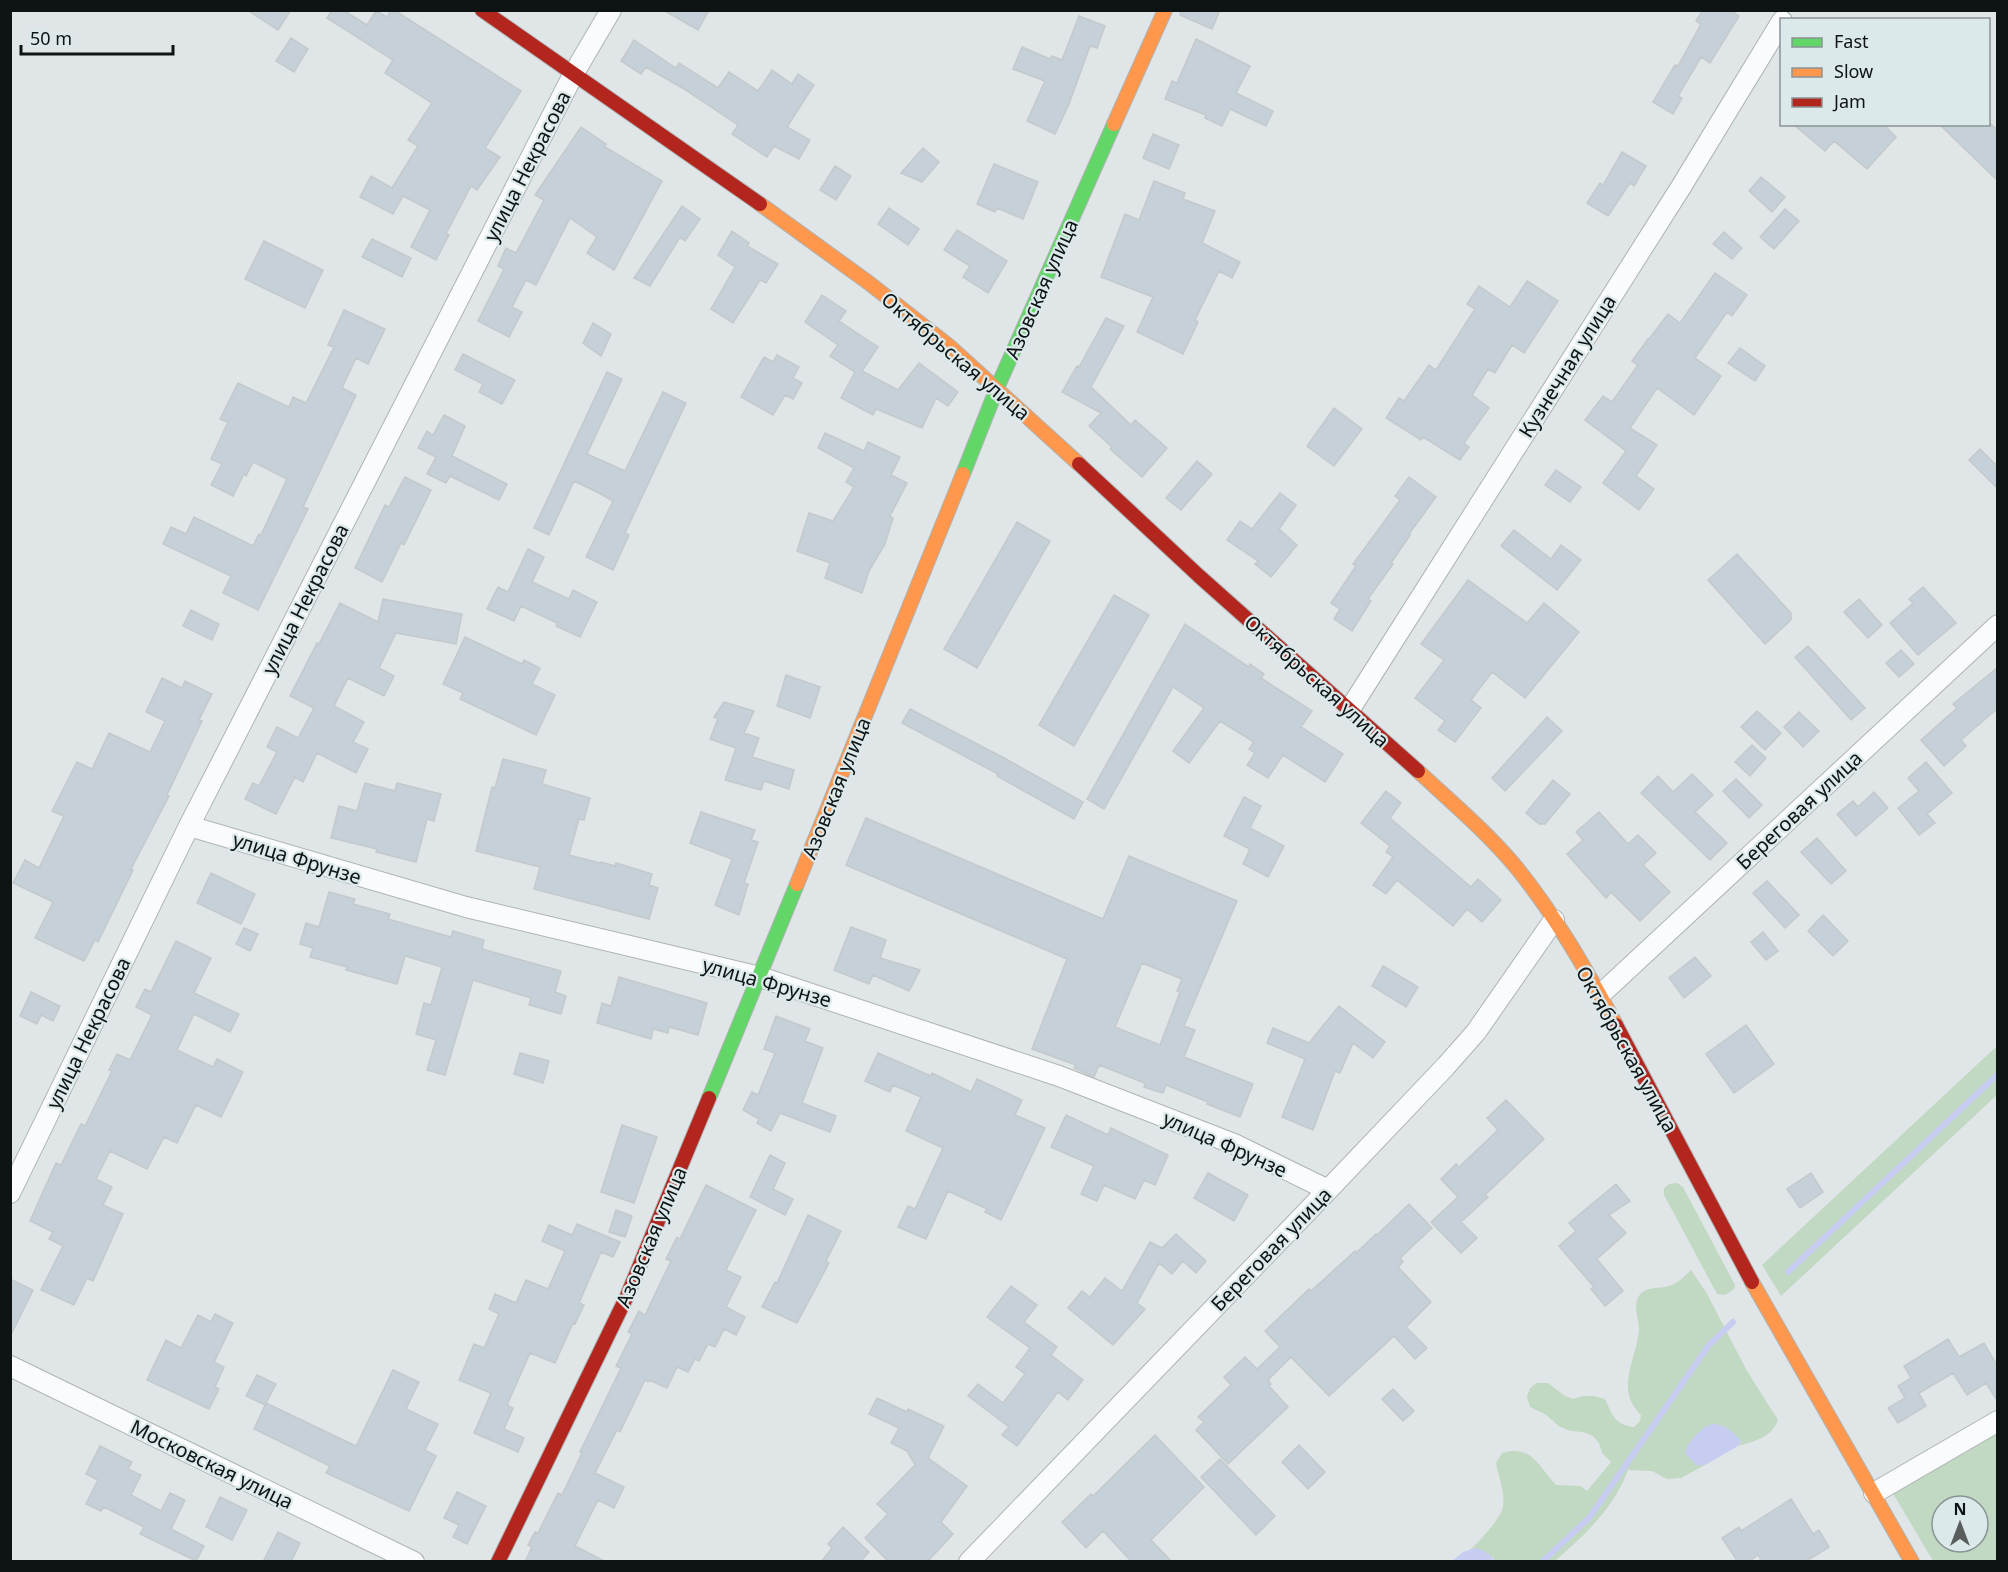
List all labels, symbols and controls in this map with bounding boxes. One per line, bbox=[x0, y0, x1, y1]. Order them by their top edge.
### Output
scale bar bbox=[21, 18, 172, 56]
legend bbox=[1780, 18, 1990, 126]
text: 50 m bbox=[30, 26, 72, 50]
text: Fast bbox=[1834, 29, 1869, 53]
text: Slow bbox=[1834, 59, 1873, 83]
street label: улица Некрасова bbox=[477, 86, 577, 246]
text: Jam bbox=[1832, 89, 1866, 113]
street label: Азовская улица bbox=[998, 215, 1084, 363]
street label: Октябрьская улица bbox=[876, 286, 1036, 426]
street label: Кузнечная улица bbox=[1512, 289, 1622, 443]
street label: улица Некрасова bbox=[255, 519, 355, 679]
street label: Октябрьская улица bbox=[1239, 609, 1395, 753]
street label: Азовская улица bbox=[795, 713, 877, 863]
street label: Береговая улица bbox=[1730, 745, 1868, 875]
street label: улица Фрунзе bbox=[229, 826, 365, 890]
street label: улица Фрунзе bbox=[699, 951, 835, 1013]
street label: улица Некрасова bbox=[40, 953, 136, 1113]
street label: Октябрьская улица bbox=[1570, 961, 1684, 1137]
street label: улица Фрунзе bbox=[1159, 1105, 1291, 1183]
street label: Азовская улица bbox=[609, 1163, 693, 1311]
street label: Береговая улица bbox=[1205, 1181, 1337, 1317]
street label: Московская улица bbox=[126, 1413, 298, 1515]
north arrow bbox=[1930, 1494, 1990, 1554]
text: N bbox=[1953, 1498, 1967, 1520]

